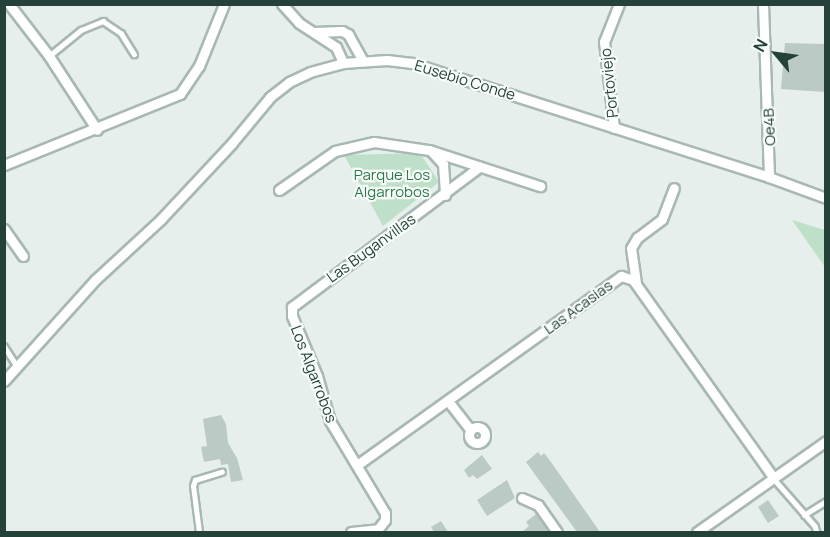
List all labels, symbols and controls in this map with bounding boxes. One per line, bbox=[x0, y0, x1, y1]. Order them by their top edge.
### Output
north arrow bbox=[746, 24, 806, 84]
text: N bbox=[748, 35, 773, 56]
street label: Portoviejo bbox=[596, 47, 622, 119]
street label: Eusebio Conde bbox=[412, 56, 518, 104]
street label: Oe4B bbox=[759, 108, 779, 146]
park label: Parque Los Algarrobos bbox=[354, 165, 430, 200]
street label: Las Buganvillas bbox=[323, 210, 419, 286]
street label: Las Acasias bbox=[540, 276, 616, 338]
street label: Los Algarrobos bbox=[287, 323, 341, 425]

